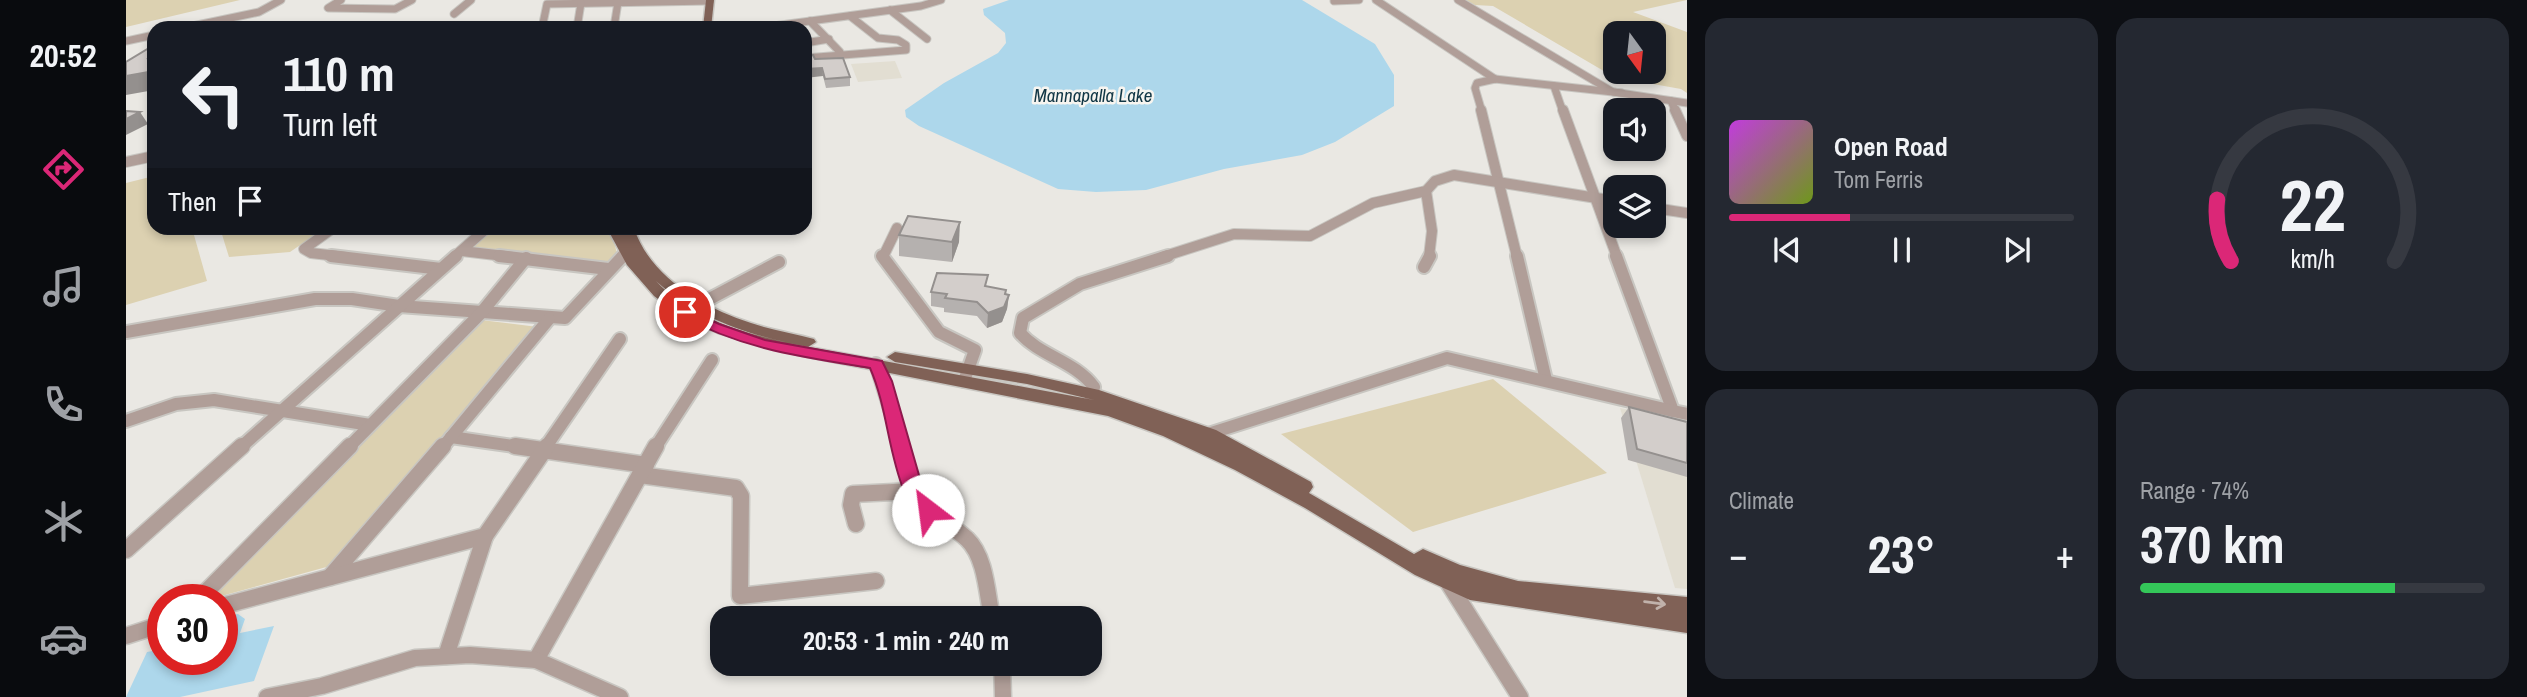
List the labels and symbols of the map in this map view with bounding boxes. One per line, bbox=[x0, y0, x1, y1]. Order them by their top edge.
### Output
north arrow bbox=[1603, 21, 1666, 84]
water label: Mannapalla Lake bbox=[1034, 82, 1152, 108]
pin bbox=[655, 282, 715, 342]
position arrow bbox=[891, 473, 965, 547]
speed limit sign: 30 bbox=[147, 584, 238, 675]
one-way arrow bbox=[1643, 596, 1666, 609]

